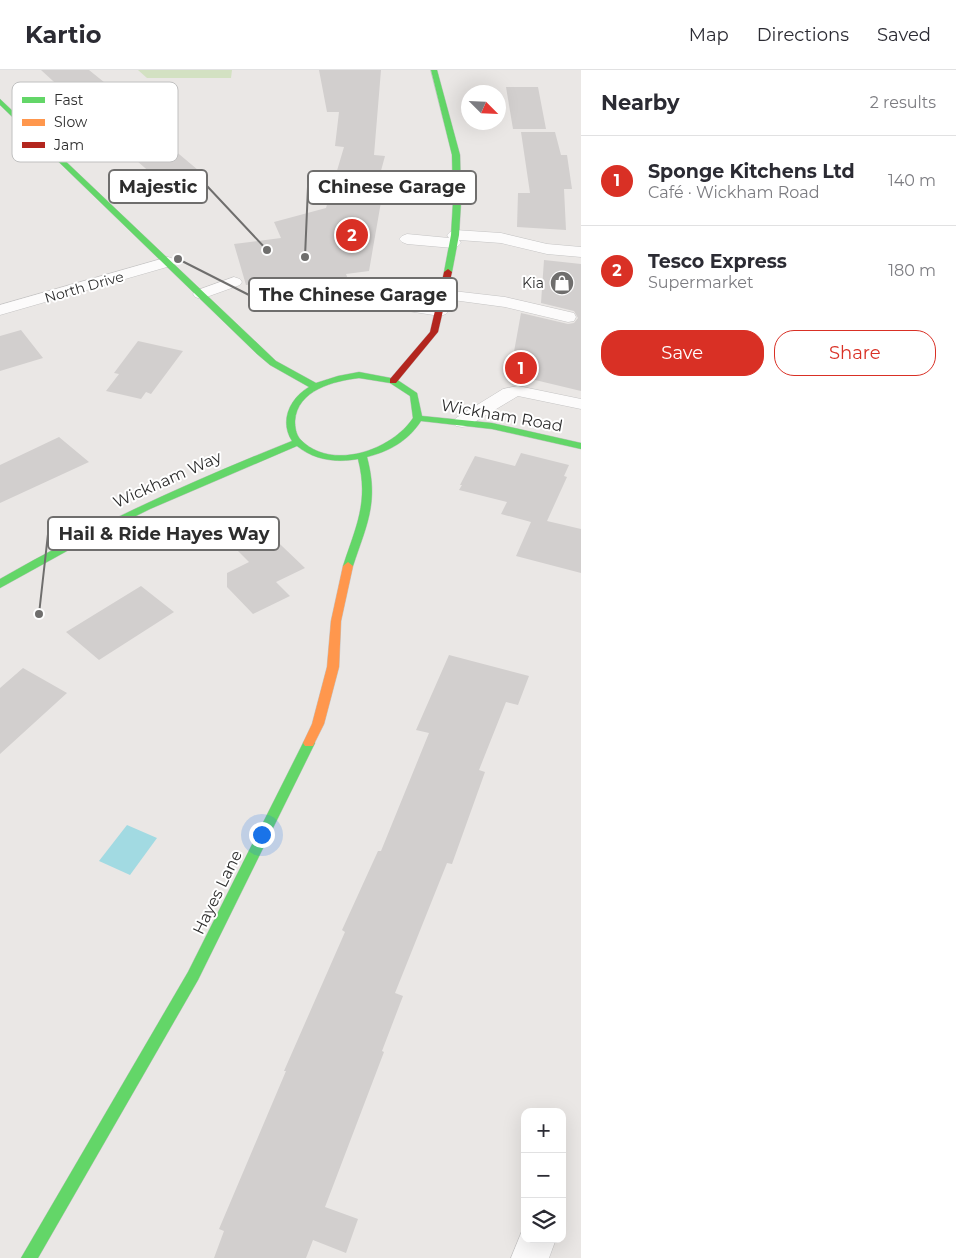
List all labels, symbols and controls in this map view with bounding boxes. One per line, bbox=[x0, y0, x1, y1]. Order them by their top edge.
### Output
text: Kartio bbox=[25, 20, 101, 49]
text: Map bbox=[689, 24, 729, 46]
text: Directions bbox=[757, 24, 849, 46]
text: Saved bbox=[877, 24, 931, 46]
legend bbox=[12, 82, 178, 162]
north arrow bbox=[461, 85, 506, 130]
text: Nearby bbox=[601, 90, 680, 115]
text: Fast bbox=[54, 91, 84, 109]
text: 2 results bbox=[870, 93, 936, 112]
text: Slow bbox=[54, 113, 88, 131]
text: Jam bbox=[53, 136, 84, 154]
text: Sponge Kitchens Ltd bbox=[648, 160, 855, 183]
callout: Majestic bbox=[109, 170, 207, 203]
callout: Chinese Garage bbox=[308, 171, 476, 204]
text: 1 bbox=[614, 171, 620, 190]
text: 140 m bbox=[888, 171, 936, 190]
text: Majestic bbox=[119, 176, 198, 198]
text: Chinese Garage bbox=[318, 176, 466, 198]
text: Café · Wickham Road bbox=[648, 183, 820, 202]
pin: 2 bbox=[336, 216, 368, 254]
text: Tesco Express bbox=[648, 250, 787, 273]
text: 2 bbox=[612, 261, 622, 280]
text: 180 m bbox=[888, 261, 936, 280]
street label: North Drive bbox=[42, 267, 126, 307]
shop icon: Kia bbox=[549, 270, 575, 296]
text: Supermarket bbox=[648, 273, 754, 292]
place label: Kia bbox=[522, 274, 544, 292]
callout: The Chinese Garage bbox=[249, 278, 457, 311]
text: The Chinese Garage bbox=[259, 284, 447, 306]
button: Save bbox=[601, 330, 764, 376]
button: Share bbox=[774, 330, 936, 376]
pin: 1 bbox=[505, 349, 537, 387]
street label: Wickham Road bbox=[439, 395, 564, 436]
street label: Wickham Way bbox=[110, 447, 225, 512]
callout: Hail & Ride Hayes Way bbox=[48, 517, 279, 550]
text: Hail & Ride Hayes Way bbox=[59, 523, 270, 545]
your location bbox=[249, 822, 275, 848]
street label: Hayes Lane bbox=[189, 847, 246, 938]
map controls bbox=[521, 1108, 566, 1243]
button: + bbox=[521, 1108, 566, 1153]
button: − bbox=[521, 1153, 566, 1198]
button: layers bbox=[521, 1198, 566, 1243]

